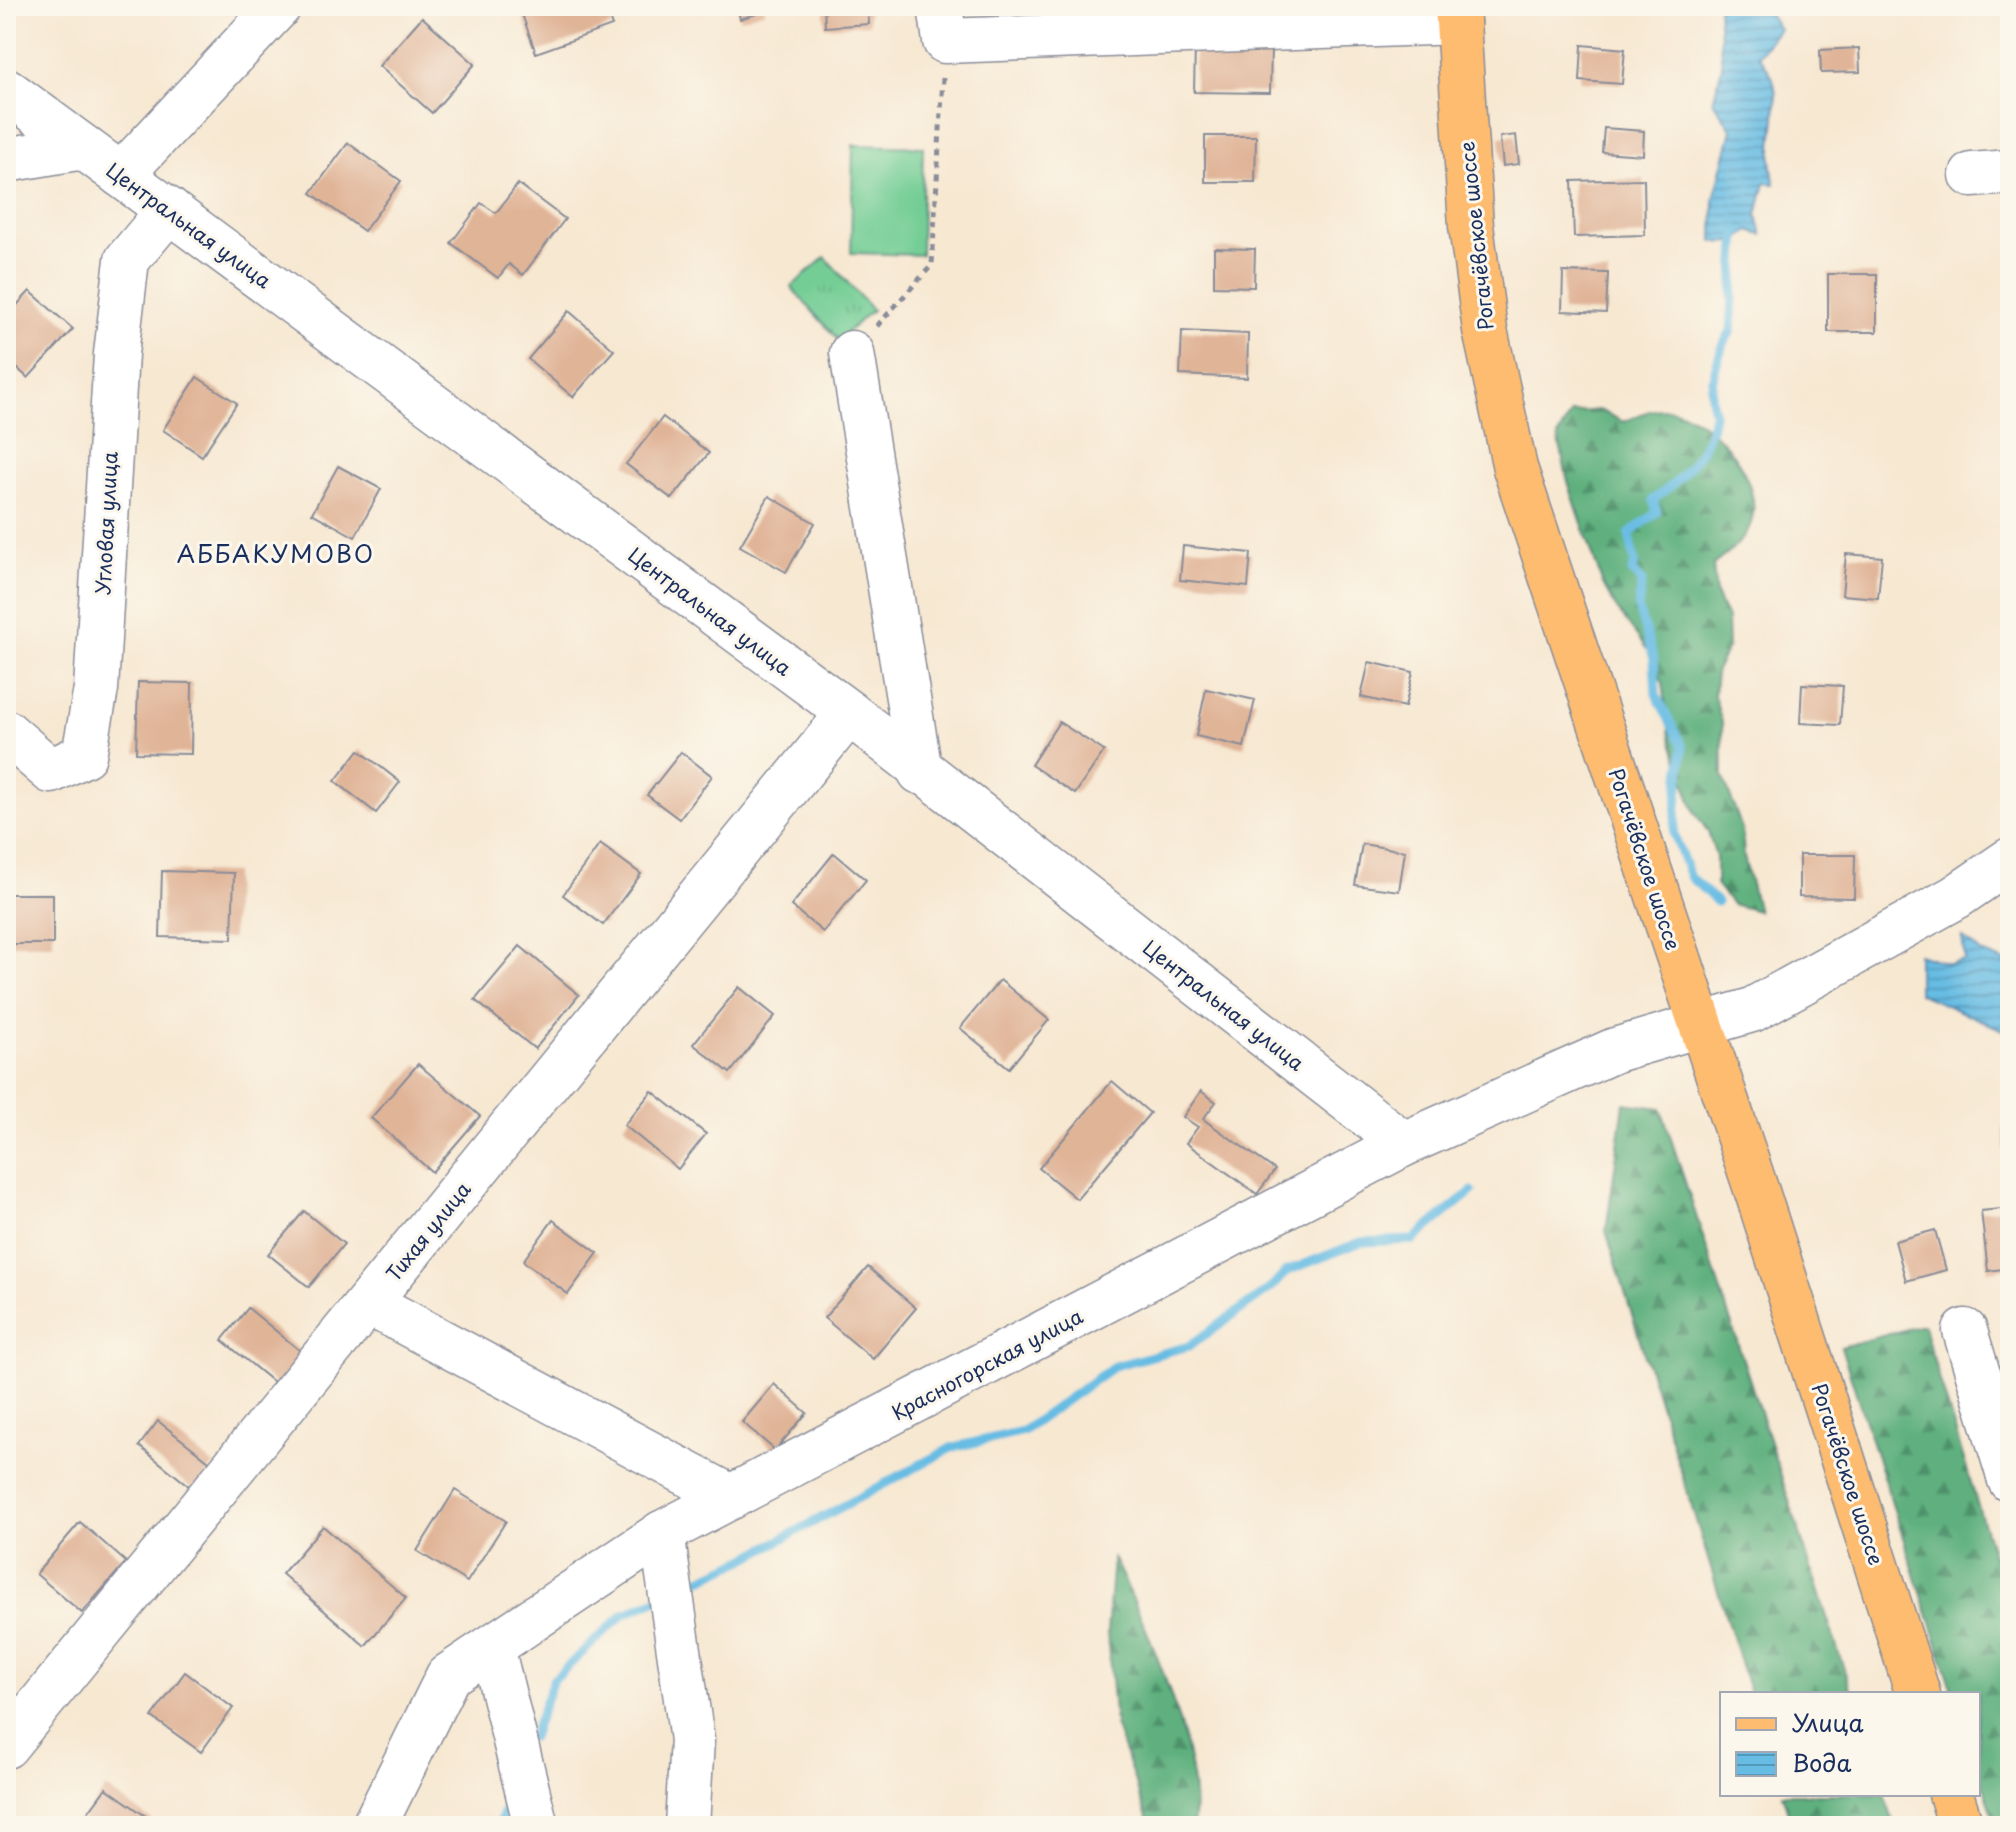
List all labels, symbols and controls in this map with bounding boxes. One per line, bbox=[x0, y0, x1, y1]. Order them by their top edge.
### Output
street label: Рогачёвское шоссе bbox=[1451, 140, 1501, 332]
street label: Центральная улица bbox=[100, 155, 278, 295]
street label: Угловая улица bbox=[87, 450, 125, 595]
district label: АББАКУМОВО bbox=[177, 535, 375, 571]
street label: Центральная улица bbox=[622, 540, 798, 683]
street label: Рогачёвское шоссе bbox=[1601, 764, 1689, 954]
street label: Центральная улица bbox=[1137, 932, 1311, 1078]
street label: Тихая улица bbox=[379, 1175, 478, 1287]
street label: Красногорская улица bbox=[886, 1301, 1088, 1427]
street label: Рогачёвское шоссе bbox=[1804, 1379, 1892, 1569]
legend bbox=[1720, 1692, 1980, 1796]
text: Улица bbox=[1792, 1704, 1864, 1740]
text: Вода bbox=[1792, 1744, 1851, 1780]

